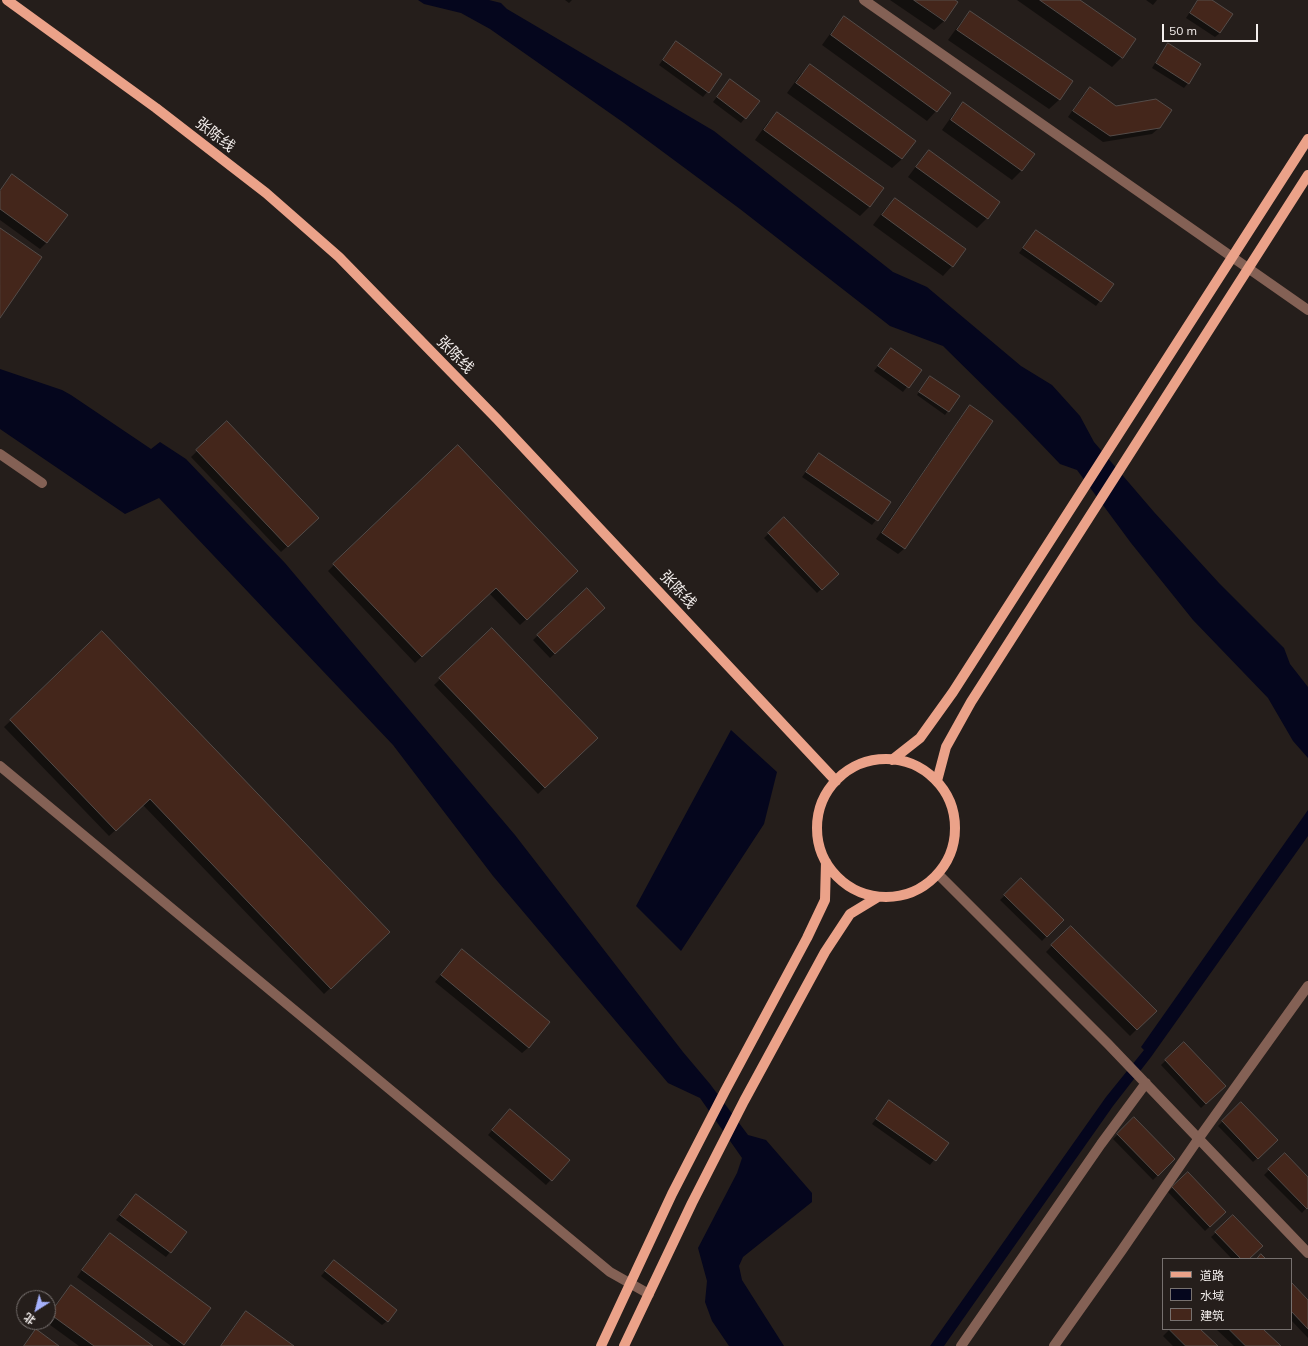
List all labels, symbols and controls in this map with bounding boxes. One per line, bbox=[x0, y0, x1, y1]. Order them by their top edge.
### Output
scale bar bbox=[1164, 16, 1260, 42]
text: 50 m bbox=[1169, 23, 1197, 38]
street label: 张陈线 bbox=[192, 114, 238, 156]
street label: 张陈线 bbox=[433, 333, 477, 377]
street label: 张陈线 bbox=[656, 567, 700, 613]
legend bbox=[1162, 1258, 1292, 1330]
text: 道路 bbox=[1200, 1268, 1224, 1283]
text: 水域 bbox=[1200, 1288, 1224, 1303]
north arrow bbox=[16, 1290, 56, 1330]
text: 建筑 bbox=[1200, 1308, 1224, 1323]
text: 北 bbox=[21, 1310, 38, 1328]

